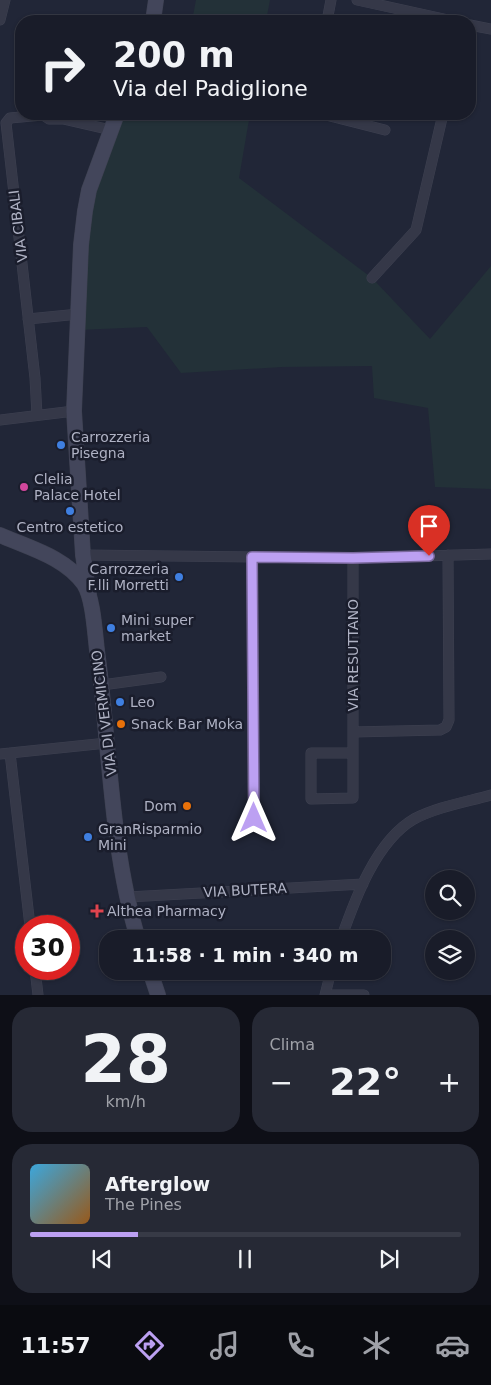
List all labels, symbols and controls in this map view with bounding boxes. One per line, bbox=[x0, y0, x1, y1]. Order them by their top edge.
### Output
icon: right bbox=[30, 35, 95, 100]
text: 200 m bbox=[113, 35, 235, 75]
text: Via del Padiglione bbox=[113, 76, 308, 101]
street label: VIA CIBALI bbox=[6, 189, 30, 263]
place label: Carrozzeria Pisegna bbox=[71, 429, 150, 461]
marker: Carrozzeria Pisegna bbox=[55, 439, 67, 451]
place label: Clelia Palace Hotel bbox=[34, 471, 121, 503]
marker: Clelia Palace Hotel bbox=[18, 481, 30, 493]
marker: Centro estetico bbox=[64, 505, 76, 517]
pin bbox=[408, 505, 450, 556]
icon: arrive bbox=[415, 512, 443, 540]
place label: Centro estetico bbox=[17, 519, 123, 535]
place label: Carrozzeria F.lli Morretti bbox=[88, 561, 169, 593]
marker: Carrozzeria F.lli Morretti bbox=[173, 571, 185, 583]
street label: VIA RESUTTANO bbox=[345, 599, 361, 711]
place label: Mini super market bbox=[121, 612, 194, 644]
marker: Mini super market bbox=[105, 622, 117, 634]
street label: VIA DI VERMICINO bbox=[88, 649, 120, 777]
place label: Leo bbox=[130, 694, 155, 710]
marker: Leo bbox=[114, 696, 126, 708]
place label: Snack Bar Moka bbox=[131, 716, 243, 732]
marker: Snack Bar Moka bbox=[115, 718, 127, 730]
position arrow bbox=[227, 791, 279, 843]
place label: Dom bbox=[144, 798, 177, 814]
marker: Dom bbox=[181, 800, 193, 812]
place label: GranRisparmio Mini bbox=[98, 821, 202, 853]
marker: GranRisparmio Mini bbox=[82, 831, 94, 843]
map controls bbox=[425, 870, 475, 980]
button: search bbox=[425, 870, 475, 920]
street label: VIA BUTERA bbox=[203, 880, 288, 900]
place label: Althea Pharmacy bbox=[107, 903, 226, 919]
marker: Althea Pharmacy bbox=[91, 905, 103, 917]
speed limit sign: 30 bbox=[15, 915, 80, 980]
button: layers bbox=[425, 930, 475, 980]
text: 11:58 · 1 min · 340 m bbox=[131, 944, 359, 966]
text: 28 bbox=[81, 1022, 171, 1097]
text: Clima bbox=[270, 1035, 315, 1054]
text: 22° bbox=[329, 1060, 401, 1104]
text: − bbox=[270, 1066, 293, 1099]
text: + bbox=[438, 1066, 461, 1099]
text: km/h bbox=[106, 1092, 146, 1111]
text: Afterglow bbox=[105, 1173, 210, 1195]
text: The Pines bbox=[105, 1195, 182, 1214]
icon: previous bbox=[88, 1245, 116, 1273]
icon: pause bbox=[231, 1245, 259, 1273]
icon: next bbox=[375, 1245, 403, 1273]
icon: directions bbox=[132, 1328, 167, 1363]
icon: music bbox=[207, 1328, 242, 1363]
icon: phone bbox=[283, 1328, 318, 1363]
icon: climate bbox=[359, 1328, 394, 1363]
icon: car bbox=[435, 1328, 470, 1363]
text: 11:57 bbox=[20, 1333, 91, 1358]

